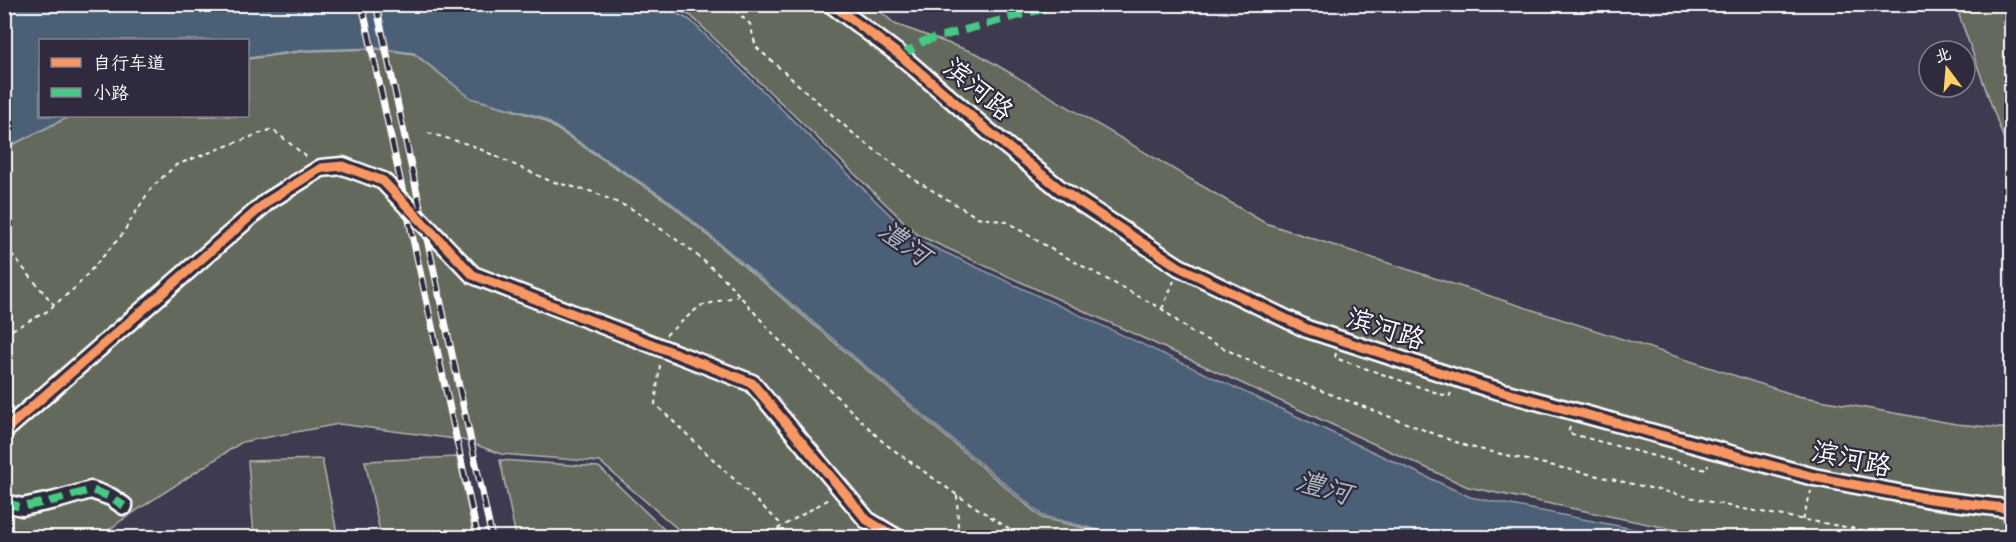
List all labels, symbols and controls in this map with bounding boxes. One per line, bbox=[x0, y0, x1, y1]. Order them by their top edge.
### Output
legend bbox=[39, 39, 249, 117]
north arrow bbox=[1917, 39, 1977, 99]
text: 北 bbox=[1932, 43, 1954, 70]
street label: 滨河路 bbox=[933, 50, 1021, 132]
text: 自行车道 bbox=[93, 52, 165, 78]
text: 小路 bbox=[93, 82, 129, 108]
water label: 澧河 bbox=[868, 212, 941, 280]
street label: 滨河路 bbox=[1340, 300, 1430, 362]
street label: 滨河路 bbox=[1807, 434, 1895, 488]
water label: 澧河 bbox=[1290, 463, 1359, 519]

